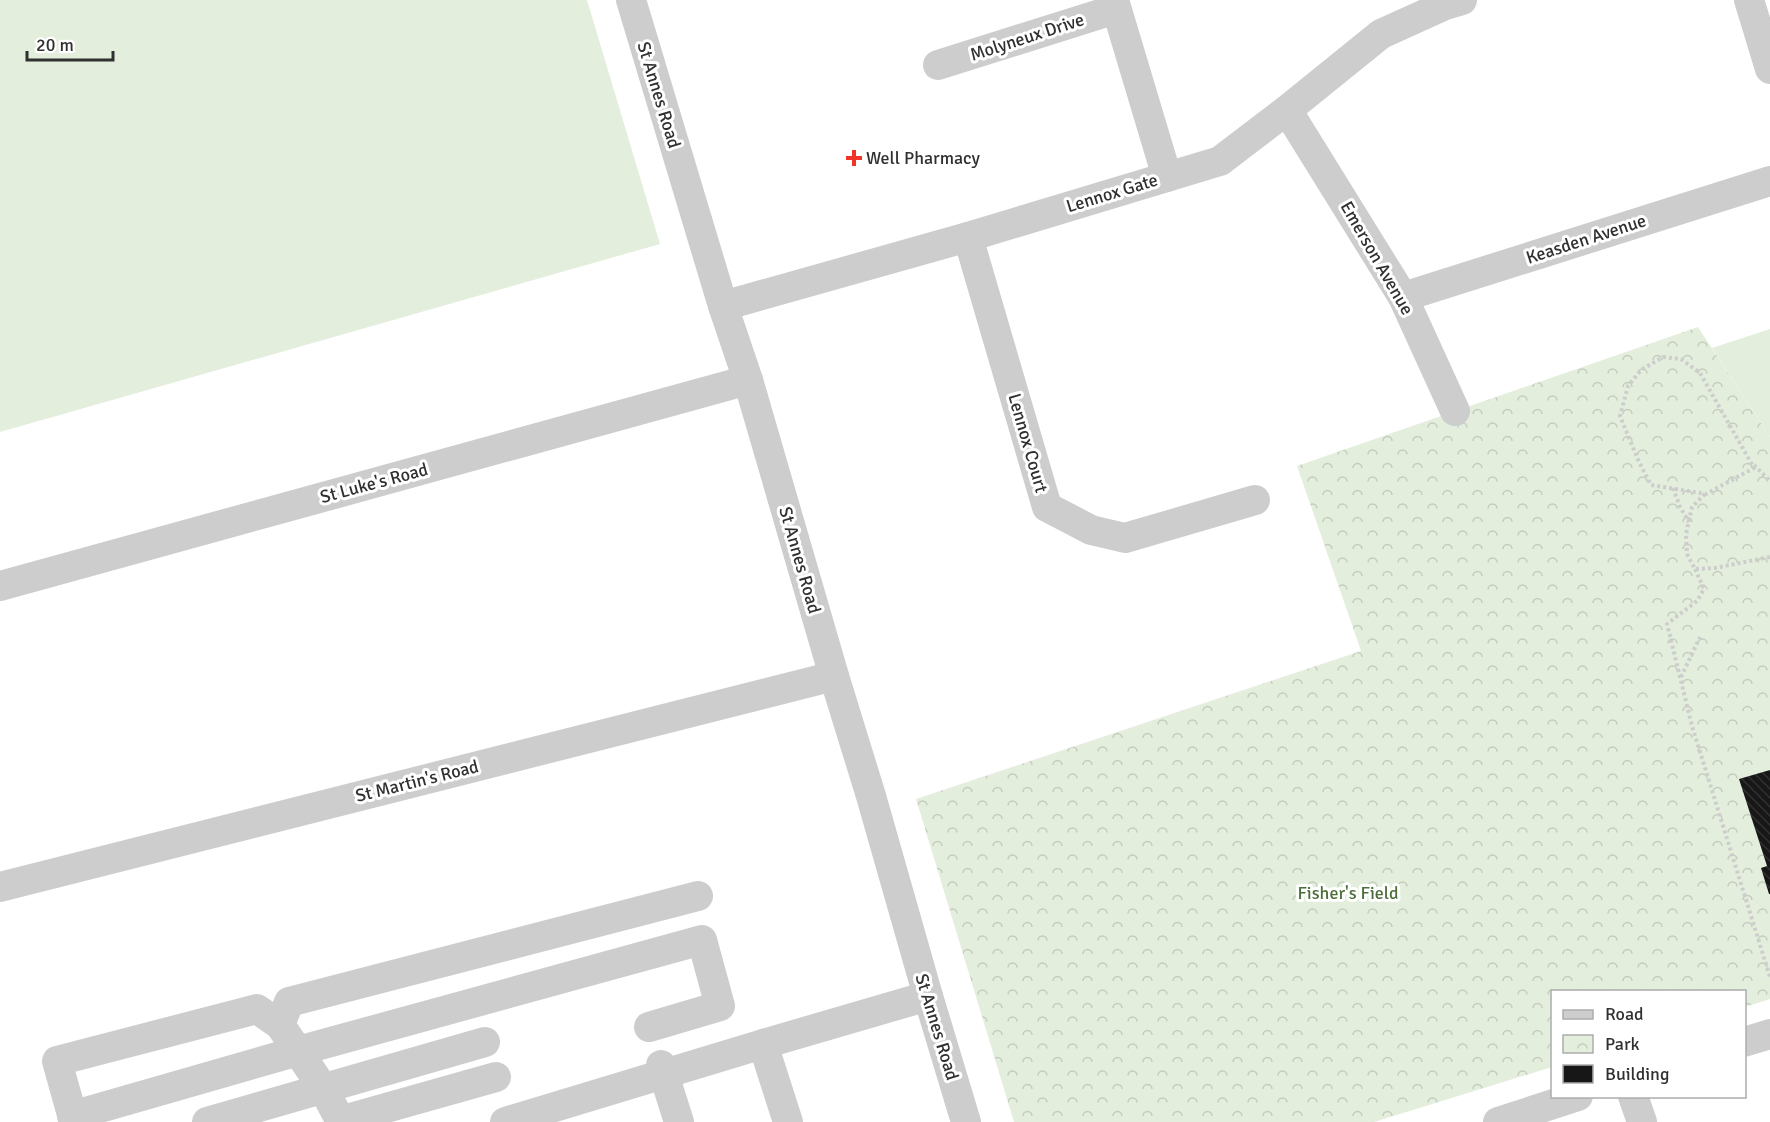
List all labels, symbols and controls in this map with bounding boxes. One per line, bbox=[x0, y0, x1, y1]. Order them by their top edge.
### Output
street label: Molyneux Drive bbox=[967, 8, 1087, 66]
scale bar bbox=[27, 24, 112, 62]
text: 20 m bbox=[36, 34, 74, 56]
street label: St Annes Road bbox=[632, 39, 686, 151]
place label: Well Pharmacy bbox=[866, 147, 981, 169]
marker: Well Pharmacy bbox=[847, 151, 861, 165]
street label: Lennox Gate bbox=[1064, 169, 1160, 217]
street label: Emerson Avenue bbox=[1336, 197, 1418, 319]
street label: Keasden Avenue bbox=[1523, 209, 1649, 269]
street label: Lennox Court bbox=[1003, 391, 1053, 495]
street label: St Luke's Road bbox=[318, 458, 430, 508]
street label: St Annes Road bbox=[774, 504, 826, 616]
street label: St Martin's Road bbox=[353, 755, 481, 807]
park label: Fisher's Field bbox=[1297, 882, 1399, 904]
street label: St Annes Road bbox=[910, 971, 964, 1083]
legend bbox=[1551, 990, 1746, 1098]
text: Road bbox=[1605, 1003, 1644, 1025]
text: Park bbox=[1605, 1033, 1640, 1055]
text: Building bbox=[1605, 1063, 1669, 1085]

